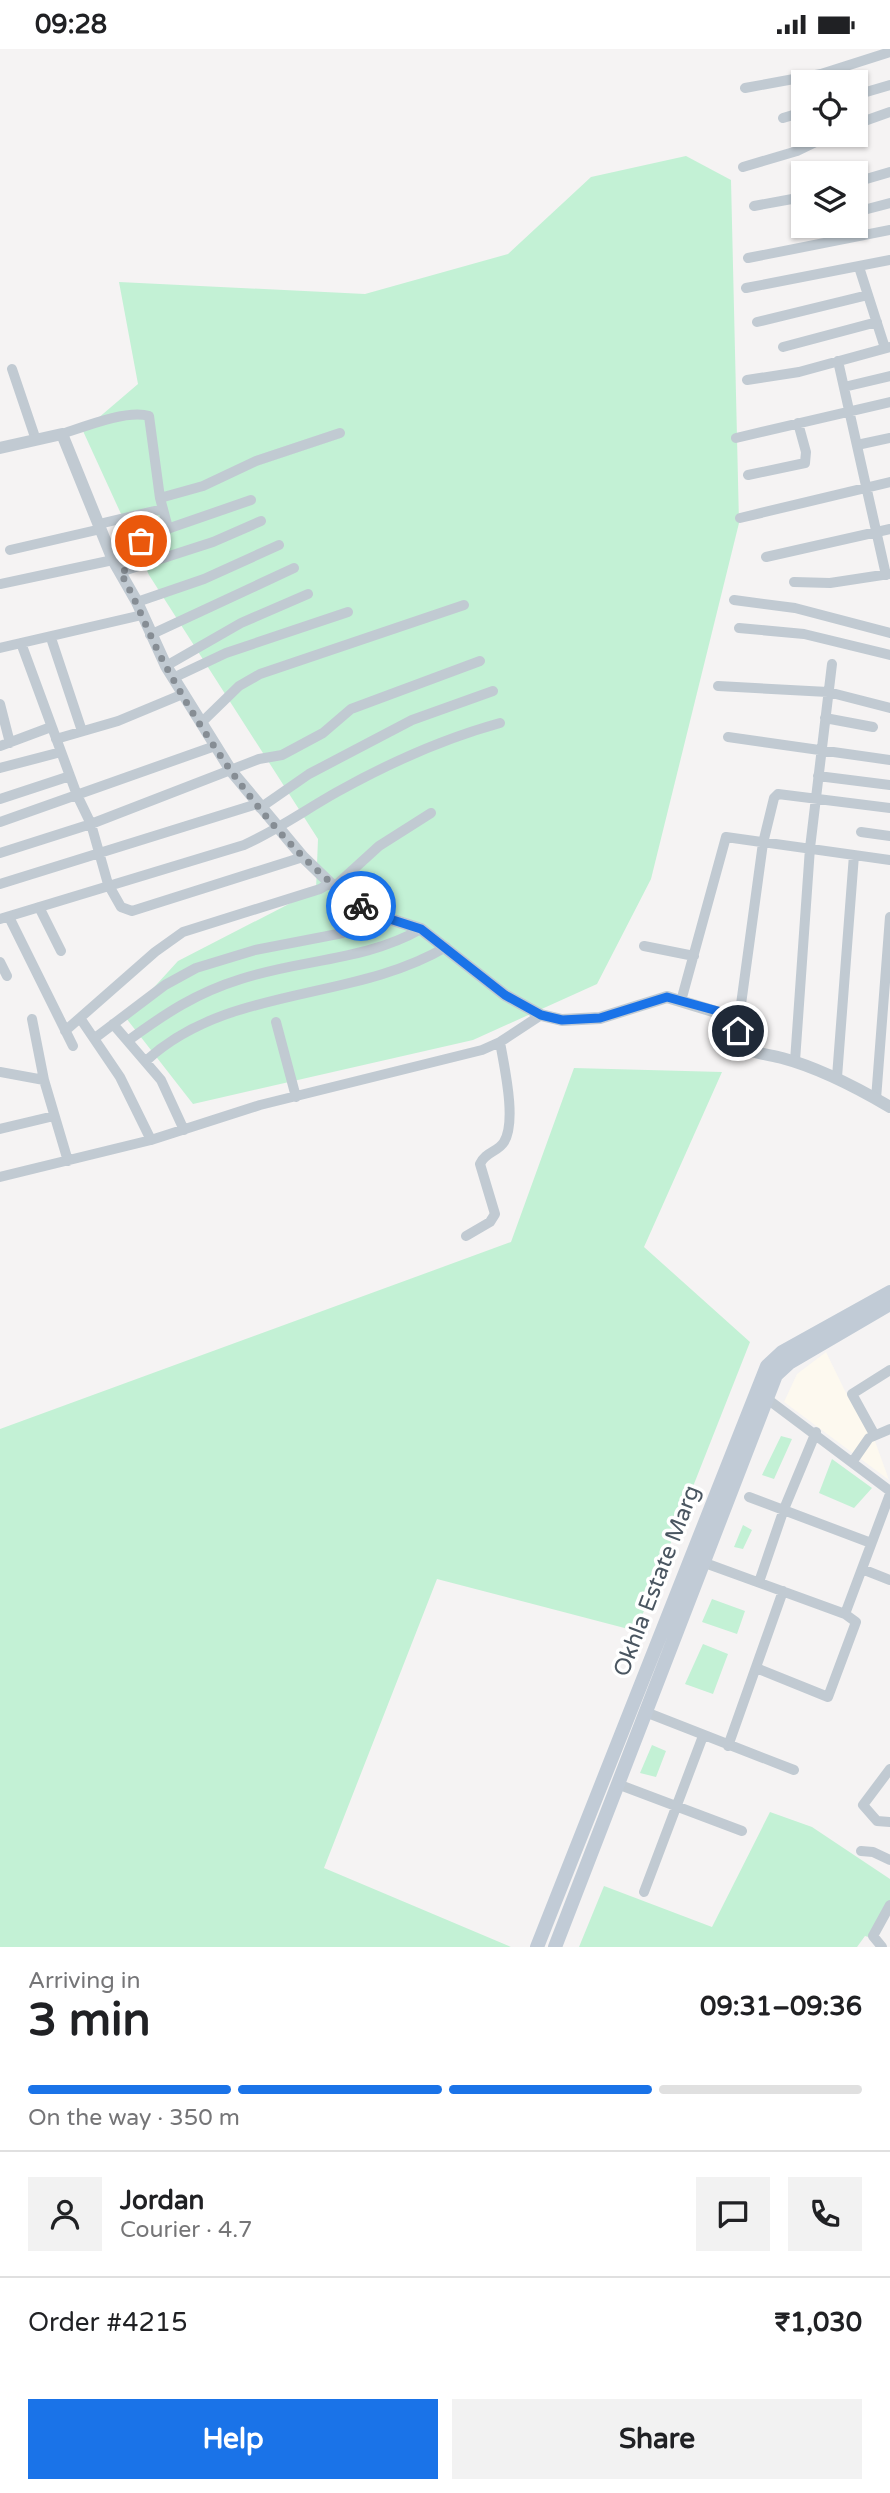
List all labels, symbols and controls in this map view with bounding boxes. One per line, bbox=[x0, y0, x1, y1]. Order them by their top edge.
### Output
text: 09:28 bbox=[35, 9, 107, 40]
map controls bbox=[791, 70, 868, 238]
button: locate bbox=[791, 70, 868, 147]
button: layers bbox=[791, 161, 868, 238]
pin bbox=[111, 511, 171, 571]
icon: bag bbox=[122, 522, 160, 560]
courier bbox=[326, 871, 396, 941]
icon: bike bbox=[342, 887, 380, 925]
pin bbox=[708, 1001, 768, 1061]
icon: home bbox=[719, 1012, 757, 1050]
street label: Okhla Estate Marg bbox=[608, 1482, 706, 1680]
text: Arriving in bbox=[28, 1967, 141, 1995]
text: 09:31–09:36 bbox=[700, 1991, 862, 2022]
text: 3 min bbox=[28, 1993, 151, 2048]
text: On the way · 350 m bbox=[28, 2104, 240, 2132]
button: person bbox=[28, 2177, 102, 2251]
button: chat bbox=[696, 2177, 770, 2251]
button: phone bbox=[788, 2177, 862, 2251]
text: Jordan bbox=[120, 2185, 204, 2216]
text: Courier · 4.7 bbox=[120, 2216, 253, 2244]
text: Order #4215 bbox=[28, 2307, 188, 2338]
text: ₹1,030 bbox=[775, 2307, 862, 2338]
button: Help bbox=[28, 2399, 438, 2479]
button: Share bbox=[452, 2399, 862, 2479]

